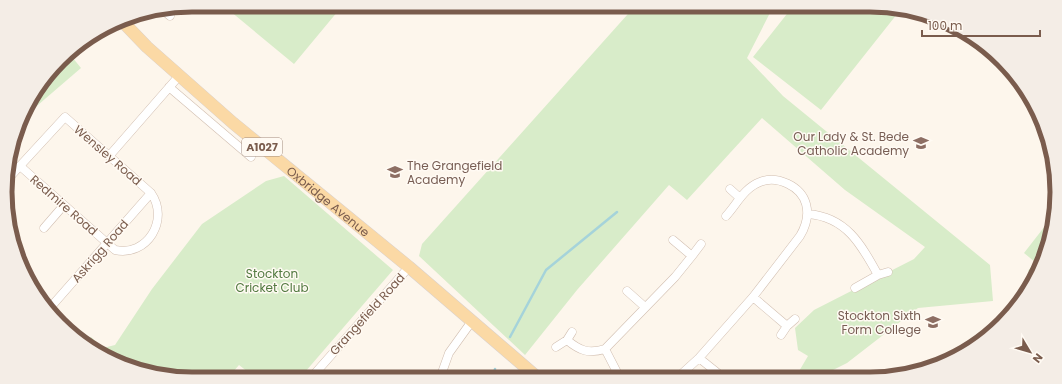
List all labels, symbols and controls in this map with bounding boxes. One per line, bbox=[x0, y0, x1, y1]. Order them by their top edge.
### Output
scale bar bbox=[922, 12, 1040, 38]
text: 100 m bbox=[928, 17, 962, 34]
street label: Wensley Road bbox=[70, 121, 146, 189]
place label: Our Lady & St. Bede Catholic Academy bbox=[793, 128, 909, 159]
school or university icon: Our Lady & St. Bede Catholic Academy bbox=[912, 134, 930, 152]
road number: A1027 bbox=[242, 138, 282, 156]
place label: The Grangefield Academy bbox=[407, 157, 502, 188]
street label: Oxbridge Avenue bbox=[283, 162, 373, 240]
school or university icon: The Grangefield Academy bbox=[386, 163, 404, 181]
street label: Redmire Road bbox=[27, 171, 101, 239]
street label: Askrigg Road bbox=[68, 216, 132, 286]
park label: Stockton Cricket Club bbox=[235, 265, 309, 296]
street label: Grangefield Road bbox=[326, 269, 408, 359]
place label: Stockton Sixth Form College bbox=[838, 307, 921, 338]
school or university icon: Stockton Sixth Form College bbox=[924, 313, 942, 331]
north arrow bbox=[1010, 332, 1050, 372]
text: N bbox=[1029, 350, 1047, 366]

